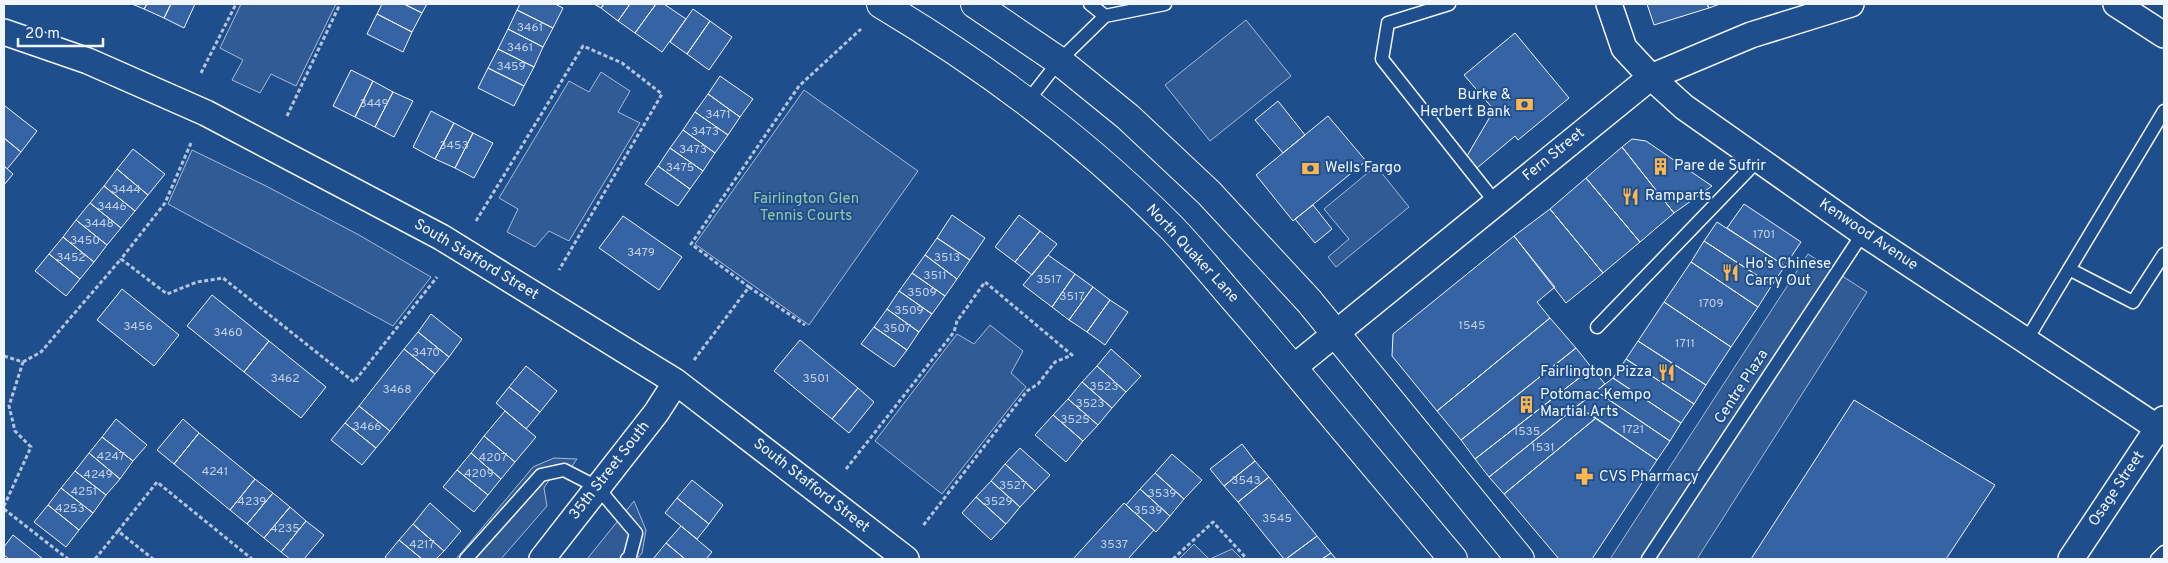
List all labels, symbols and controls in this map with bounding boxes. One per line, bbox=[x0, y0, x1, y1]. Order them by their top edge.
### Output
scale bar bbox=[18, 15, 102, 47]
house number: 3461 bbox=[517, 20, 543, 36]
text: 20 m bbox=[25, 25, 60, 44]
house number: 3461 bbox=[507, 40, 533, 56]
house number: 3459 bbox=[496, 59, 526, 75]
place label: Burke & Herbert Bank bbox=[1420, 86, 1511, 122]
bank icon: Burke & Herbert Bank bbox=[1515, 94, 1535, 114]
house number: 3449 bbox=[359, 96, 389, 112]
house number: 3471 bbox=[705, 107, 731, 123]
house number: 3473 bbox=[691, 124, 719, 140]
street label: Fern Street bbox=[1519, 124, 1589, 186]
house number: 3453 bbox=[439, 138, 469, 154]
house number: 3473 bbox=[679, 142, 707, 158]
building icon: Pare de Sufrir bbox=[1650, 156, 1670, 176]
place label: Pare de Sufrir bbox=[1674, 157, 1766, 176]
bank icon: Wells Fargo bbox=[1301, 158, 1321, 178]
place label: Wells Fargo bbox=[1325, 159, 1401, 178]
house number: 3475 bbox=[666, 160, 694, 176]
house number: 3444 bbox=[111, 182, 141, 198]
restaurant icon: Ramparts bbox=[1621, 186, 1641, 206]
place label: Ramparts bbox=[1645, 187, 1711, 206]
park label: Fairlington Glen Tennis Courts bbox=[753, 190, 859, 226]
street label: Kenwood Avenue bbox=[1815, 195, 1921, 275]
house number: 3446 bbox=[97, 199, 127, 215]
street label: North Quaker Lane bbox=[1141, 201, 1243, 307]
street label: South Stafford Street bbox=[410, 215, 542, 305]
house number: 3448 bbox=[84, 216, 114, 232]
house number: 1701 bbox=[1753, 227, 1775, 243]
house number: 3450 bbox=[70, 233, 100, 249]
house number: 3479 bbox=[627, 245, 655, 261]
house number: 3452 bbox=[56, 250, 86, 266]
house number: 3513 bbox=[934, 250, 960, 266]
place label: Ho's Chinese Carry Out bbox=[1745, 255, 1831, 291]
restaurant icon: Ho's Chinese Carry Out bbox=[1721, 263, 1741, 283]
house number: 3511 bbox=[923, 268, 947, 284]
house number: 3517 bbox=[1036, 272, 1062, 288]
house number: 3509 bbox=[907, 285, 937, 301]
house number: 3517 bbox=[1059, 289, 1085, 305]
house number: 1709 bbox=[1698, 296, 1724, 312]
house number: 3509 bbox=[894, 303, 924, 319]
house number: 1545 bbox=[1458, 318, 1486, 334]
house number: 3456 bbox=[123, 319, 153, 335]
house number: 3507 bbox=[883, 321, 911, 337]
house number: 3460 bbox=[213, 325, 243, 341]
house number: 1711 bbox=[1675, 336, 1695, 352]
house number: 3470 bbox=[412, 345, 440, 361]
street label: Centre Plaza bbox=[1711, 346, 1773, 428]
restaurant icon: Fairlington Pizza bbox=[1656, 362, 1676, 382]
place label: Fairlington Pizza bbox=[1540, 363, 1652, 382]
house number: 3462 bbox=[270, 371, 300, 387]
house number: 3501 bbox=[803, 371, 829, 387]
house number: 3523 bbox=[1089, 379, 1119, 395]
house number: 3468 bbox=[382, 382, 412, 398]
place label: Potomac Kempo Martial Arts bbox=[1540, 386, 1651, 422]
building icon: Potomac Kempo Martial Arts bbox=[1516, 394, 1536, 414]
house number: 3523 bbox=[1075, 396, 1105, 412]
house number: 3525 bbox=[1060, 412, 1090, 428]
street label: 35th Street South bbox=[566, 418, 654, 524]
house number: 3466 bbox=[352, 419, 382, 435]
house number: 1721 bbox=[1622, 422, 1644, 438]
house number: 1535 bbox=[1514, 424, 1540, 440]
street label: South Stafford Street bbox=[749, 435, 873, 537]
house number: 1531 bbox=[1531, 440, 1555, 456]
street label: Osage Street bbox=[2085, 448, 2149, 530]
house number: 4247 bbox=[97, 449, 125, 465]
house number: 4207 bbox=[479, 450, 507, 466]
house number: 4241 bbox=[202, 464, 228, 480]
house number: 4209 bbox=[464, 466, 494, 482]
house number: 4249 bbox=[83, 467, 113, 483]
pharmacy icon: CVS Pharmacy bbox=[1575, 467, 1595, 487]
place label: CVS Pharmacy bbox=[1599, 468, 1699, 487]
house number: 3543 bbox=[1231, 473, 1261, 489]
house number: 3527 bbox=[999, 478, 1027, 494]
house number: 4251 bbox=[71, 484, 97, 500]
house number: 3539 bbox=[1148, 486, 1176, 502]
house number: 4239 bbox=[238, 494, 266, 510]
house number: 3529 bbox=[983, 494, 1013, 510]
house number: 4253 bbox=[55, 501, 85, 517]
house number: 3539 bbox=[1134, 503, 1162, 519]
house number: 3545 bbox=[1262, 511, 1292, 527]
house number: 4235 bbox=[270, 521, 300, 537]
house number: 4217 bbox=[409, 537, 435, 553]
house number: 3537 bbox=[1100, 537, 1128, 553]

